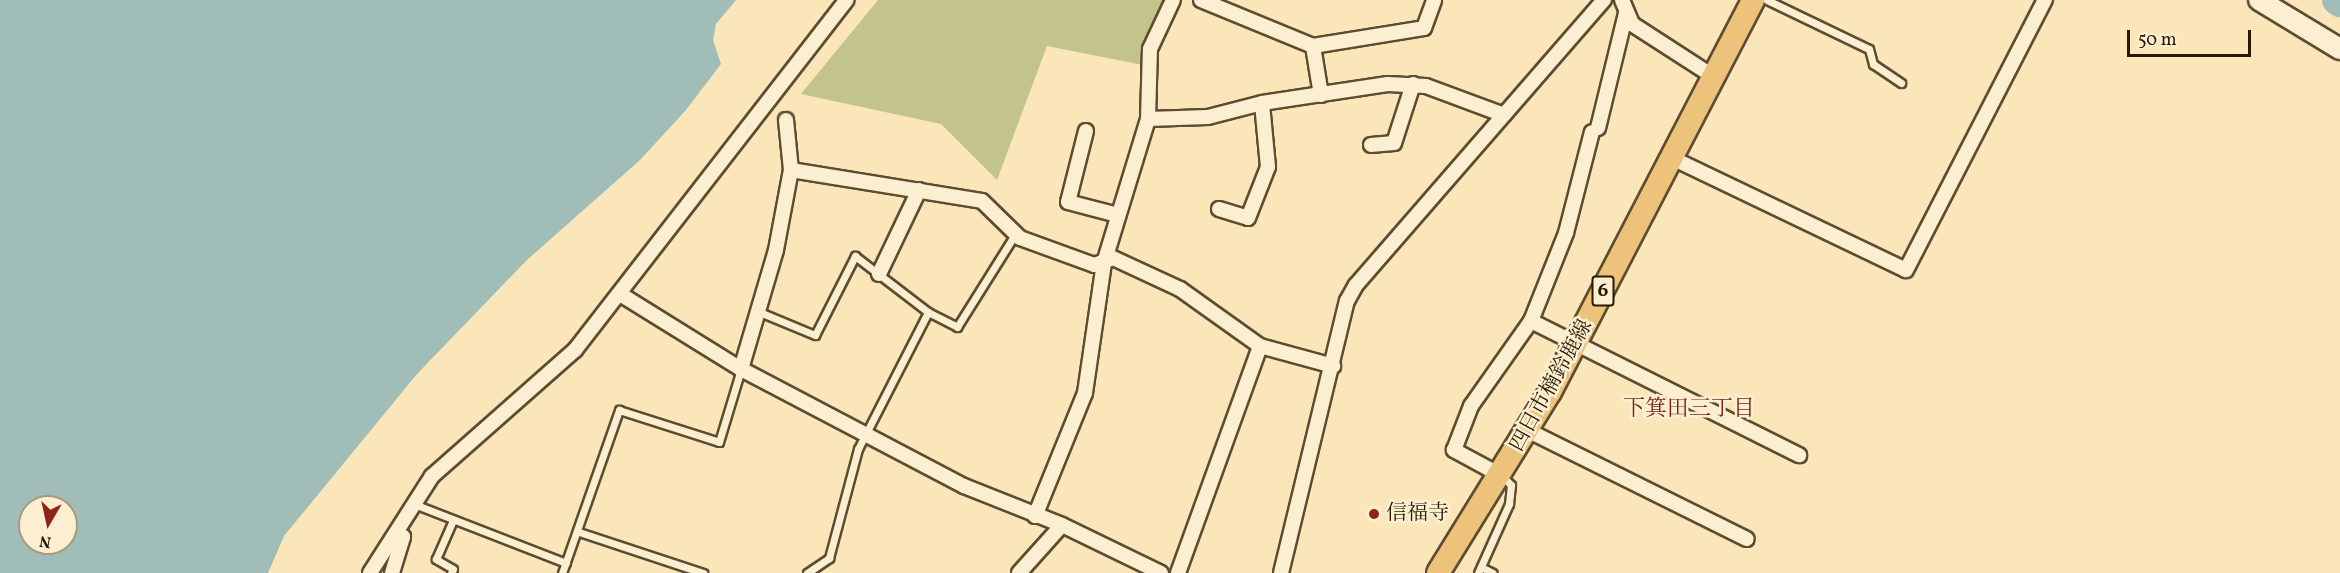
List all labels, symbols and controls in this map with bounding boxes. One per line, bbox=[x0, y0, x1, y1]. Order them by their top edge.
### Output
scale bar bbox=[2130, 18, 2254, 56]
text: 50 m bbox=[2138, 28, 2177, 53]
road number: 6 bbox=[1591, 274, 1615, 308]
street label: 四日市楠鈴鹿線 bbox=[1505, 316, 1599, 456]
district label: 下箕田三丁目 bbox=[1623, 397, 1755, 423]
north arrow bbox=[18, 495, 78, 555]
place label: 信福寺 bbox=[1386, 501, 1449, 527]
marker: 信福寺 bbox=[1367, 507, 1381, 521]
text: N bbox=[38, 529, 53, 553]

